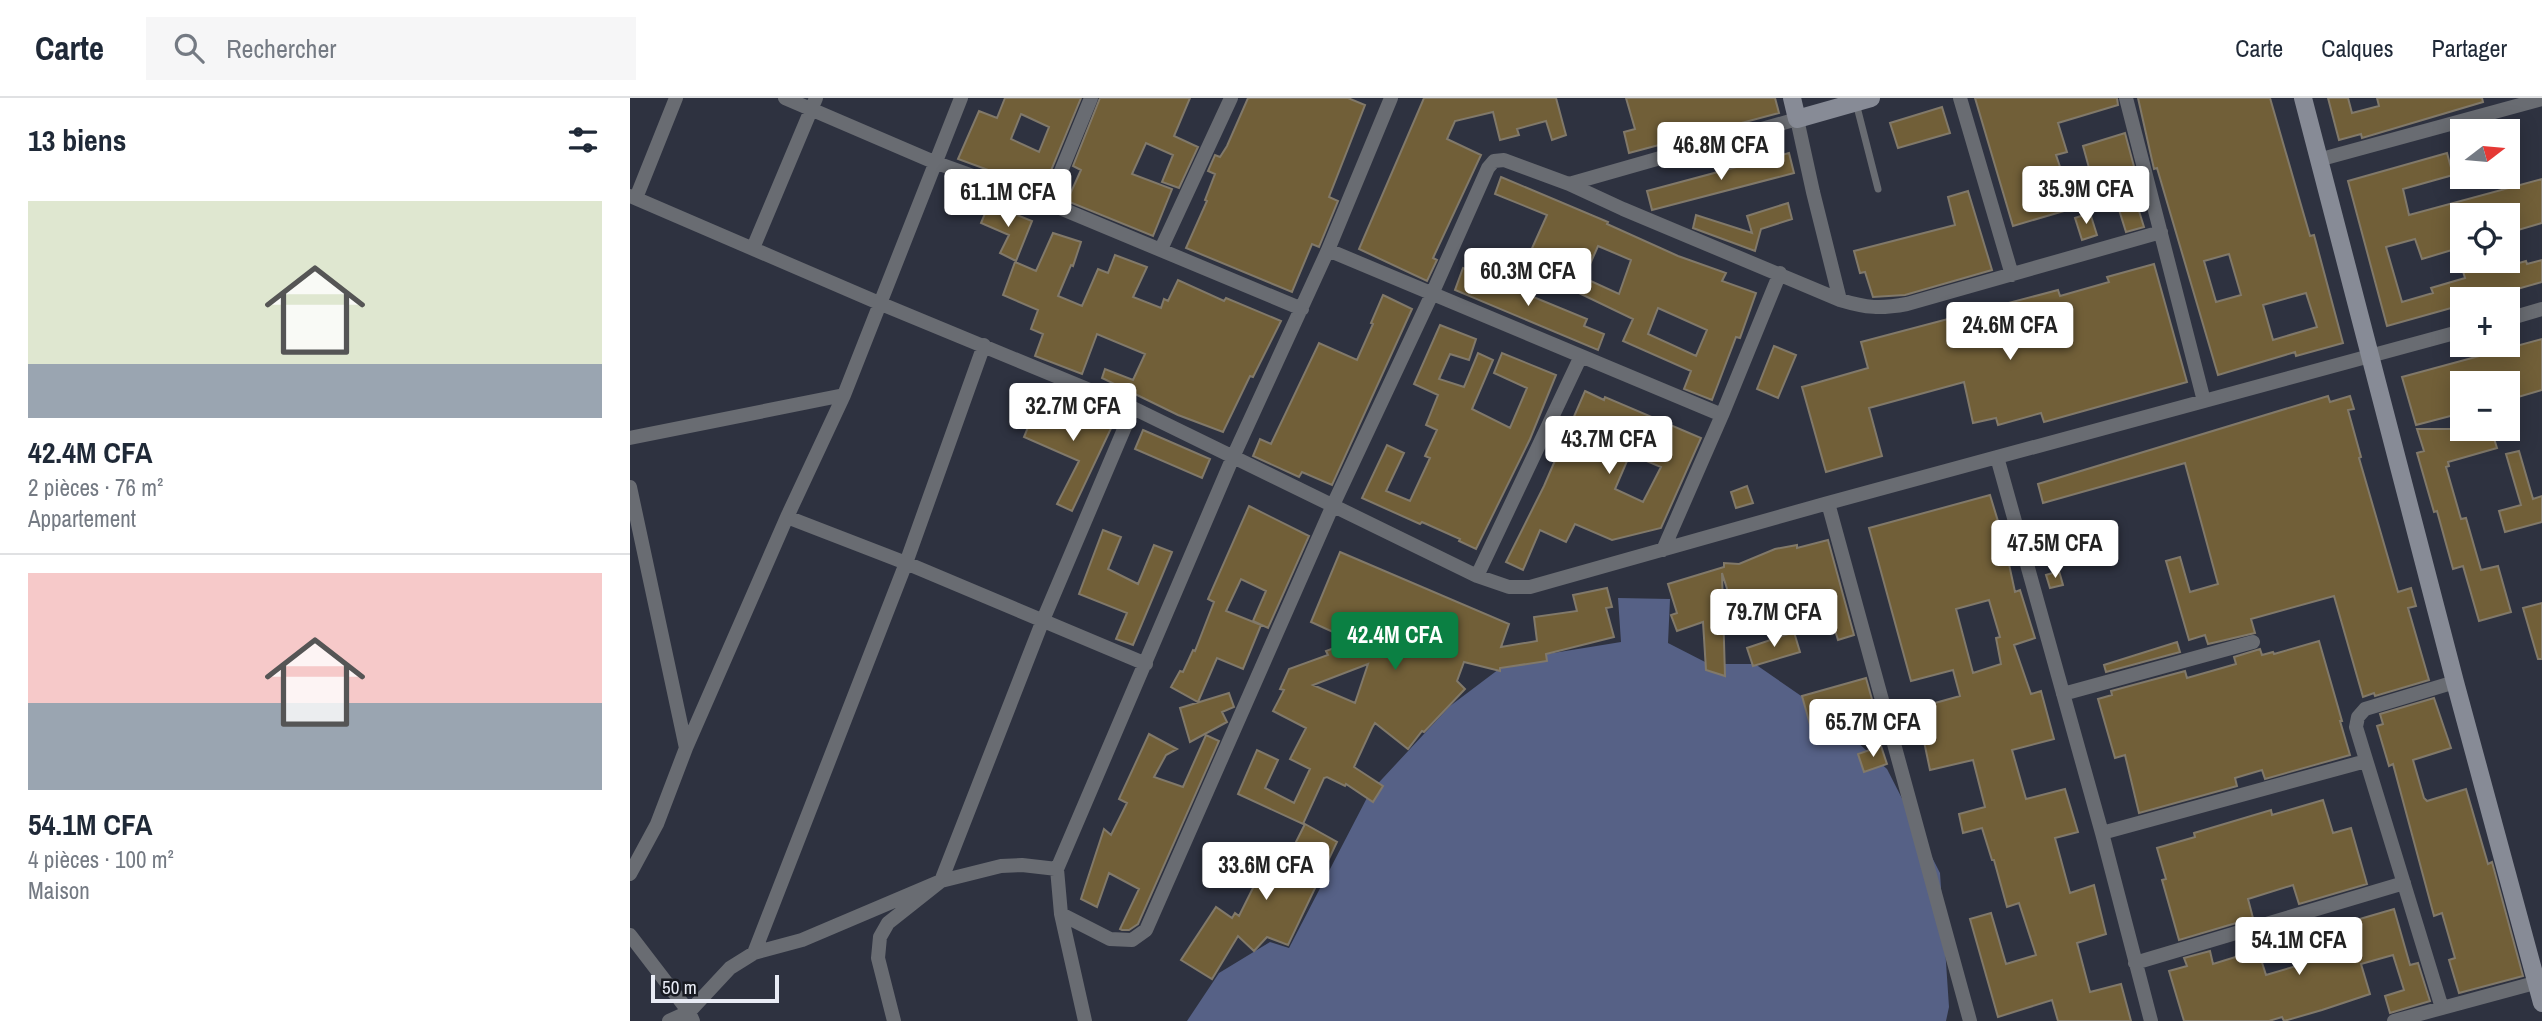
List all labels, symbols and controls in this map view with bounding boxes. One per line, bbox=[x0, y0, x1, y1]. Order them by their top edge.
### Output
search box bbox=[146, 17, 636, 80]
text: Carte bbox=[35, 26, 104, 70]
icon: search bbox=[170, 29, 208, 67]
text: Rechercher bbox=[226, 31, 336, 66]
text: Carte bbox=[2235, 32, 2283, 64]
text: Calques bbox=[2321, 32, 2394, 64]
text: Partager bbox=[2432, 32, 2507, 64]
north arrow bbox=[2450, 119, 2520, 189]
map controls bbox=[2450, 119, 2520, 441]
text: 13 biens bbox=[28, 120, 126, 160]
icon: filters bbox=[564, 121, 602, 159]
pin: 46.8M CFA bbox=[1641, 122, 1801, 182]
text: 46.8M CFA bbox=[1673, 129, 1769, 160]
pin: 35.9M CFA bbox=[2006, 166, 2166, 226]
pin: 61.1M CFA bbox=[928, 170, 1088, 229]
text: 35.9M CFA bbox=[2038, 173, 2134, 204]
text: 61.1M CFA bbox=[960, 176, 1056, 207]
button: locate bbox=[2450, 203, 2520, 273]
icon: home bbox=[252, 247, 378, 373]
pin: 60.3M CFA bbox=[1448, 248, 1608, 308]
text: 60.3M CFA bbox=[1480, 255, 1576, 286]
button: + bbox=[2450, 287, 2520, 357]
pin: 24.6M CFA bbox=[1930, 302, 2090, 362]
text: 24.6M CFA bbox=[1962, 309, 2058, 340]
button: − bbox=[2450, 371, 2520, 441]
pin: 32.7M CFA bbox=[993, 384, 1153, 443]
text: 32.7M CFA bbox=[1025, 390, 1121, 421]
pin: 43.7M CFA bbox=[1529, 416, 1689, 476]
text: 43.7M CFA bbox=[1561, 423, 1657, 454]
text: 42.4M CFA bbox=[28, 432, 152, 472]
text: 2 pièces · 76 m² bbox=[28, 472, 163, 503]
text: Appartement bbox=[28, 503, 136, 534]
pin: 47.5M CFA bbox=[1975, 520, 2135, 580]
text: 47.5M CFA bbox=[2007, 527, 2103, 558]
pin: 79.7M CFA bbox=[1694, 589, 1854, 649]
text: 79.7M CFA bbox=[1726, 596, 1822, 627]
pin: 42.4M CFA bbox=[1315, 612, 1475, 672]
icon: home bbox=[252, 619, 378, 745]
text: 42.4M CFA bbox=[1347, 619, 1443, 650]
pin: 65.7M CFA bbox=[1793, 700, 1953, 759]
text: 65.7M CFA bbox=[1825, 706, 1921, 737]
text: 54.1M CFA bbox=[28, 804, 152, 844]
pin: 33.6M CFA bbox=[1186, 842, 1346, 902]
text: 4 pièces · 100 m² bbox=[28, 844, 174, 875]
text: 33.6M CFA bbox=[1218, 849, 1314, 880]
text: Maison bbox=[28, 875, 90, 906]
pin: 54.1M CFA bbox=[2219, 918, 2379, 977]
text: 54.1M CFA bbox=[2251, 924, 2347, 955]
scale bar bbox=[651, 972, 779, 1004]
text: 50 m bbox=[662, 974, 697, 1000]

